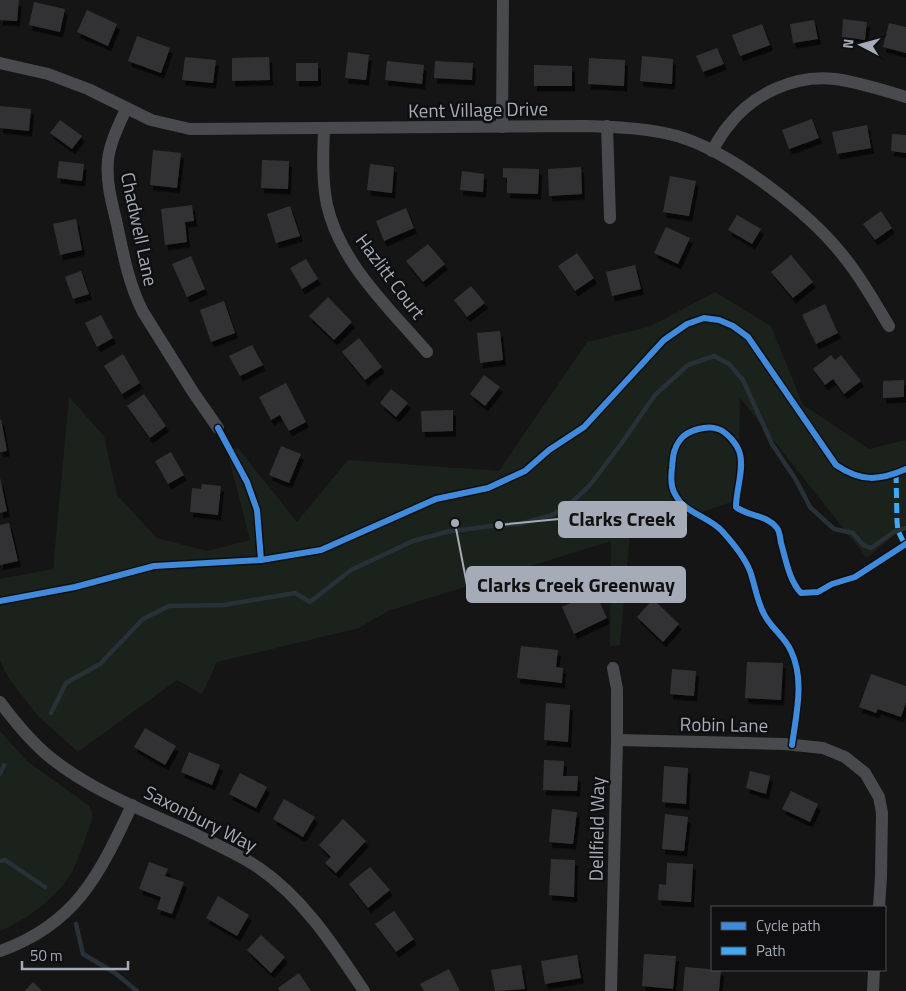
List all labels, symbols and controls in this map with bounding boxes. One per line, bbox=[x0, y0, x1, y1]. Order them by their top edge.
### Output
north arrow bbox=[836, 20, 886, 70]
text: N bbox=[837, 38, 859, 50]
street label: Kent Village Drive bbox=[408, 93, 548, 125]
street label: Chadwell Lane bbox=[114, 170, 166, 288]
street label: Hazlitt Court bbox=[349, 227, 433, 325]
callout: Clarks Creek bbox=[559, 502, 686, 537]
text: Clarks Creek bbox=[568, 503, 676, 534]
callout: Clarks Creek Greenway bbox=[467, 567, 685, 602]
text: Clarks Creek Greenway bbox=[477, 569, 675, 600]
street label: Robin Lane bbox=[679, 709, 769, 739]
street label: Saxonbury Way bbox=[139, 777, 263, 859]
street label: Dellfield Way bbox=[581, 777, 611, 881]
legend bbox=[711, 906, 886, 971]
text: Cycle path bbox=[756, 914, 821, 937]
scale bar bbox=[22, 938, 129, 970]
text: Path bbox=[756, 939, 786, 962]
text: 50 m bbox=[30, 944, 63, 967]

